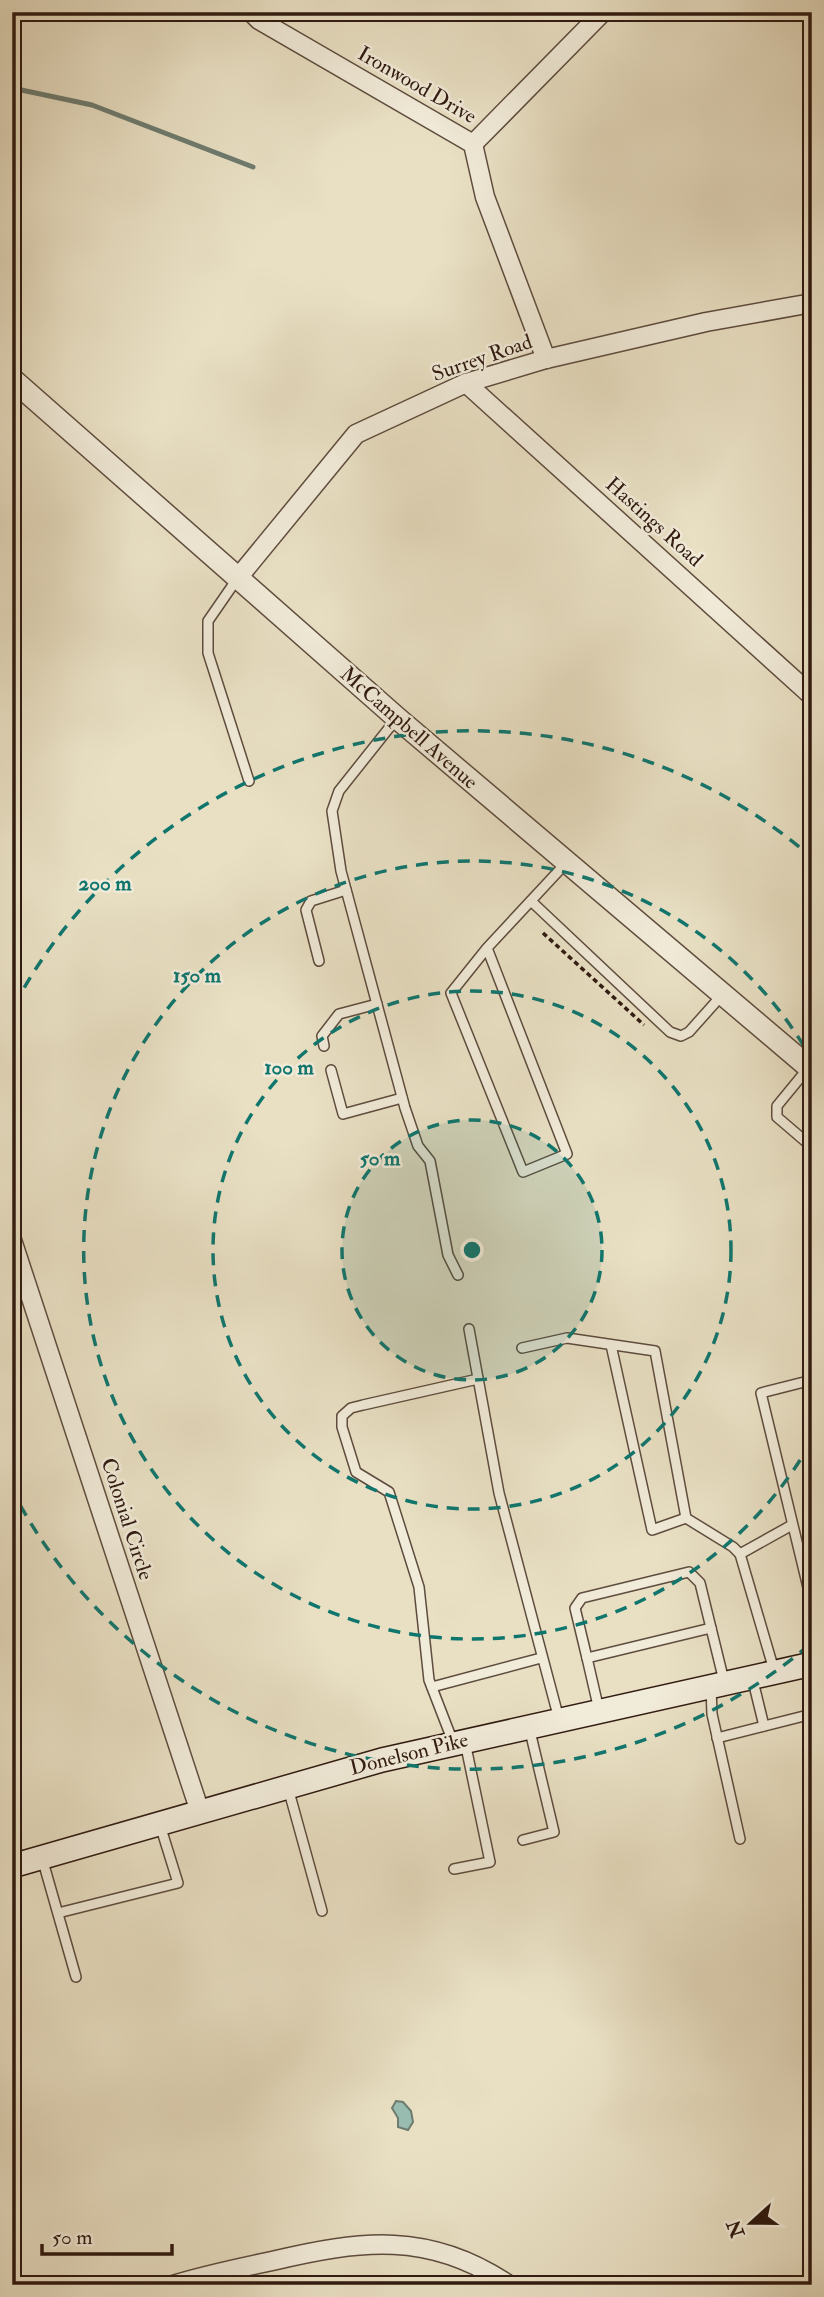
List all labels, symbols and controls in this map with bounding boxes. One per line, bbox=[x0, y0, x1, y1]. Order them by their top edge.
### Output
street label: Ironwood Drive bbox=[353, 40, 481, 130]
street label: Surrey Road bbox=[428, 328, 536, 388]
street label: Hastings Road bbox=[600, 471, 709, 573]
street label: McCampbell Avenue bbox=[334, 661, 484, 795]
text: 200 m bbox=[79, 870, 132, 897]
text: 150 m bbox=[173, 962, 222, 989]
text: 100 m bbox=[264, 1054, 315, 1081]
text: 50 m bbox=[360, 1145, 401, 1172]
centre of rings bbox=[460, 1238, 484, 1262]
street label: Colonial Circle bbox=[95, 1455, 159, 1584]
street label: Donelson Pike bbox=[347, 1726, 471, 1782]
north arrow bbox=[716, 2188, 786, 2258]
scale bar bbox=[42, 2213, 172, 2257]
text: N bbox=[721, 2216, 751, 2242]
text: 50 m bbox=[52, 2224, 93, 2251]

